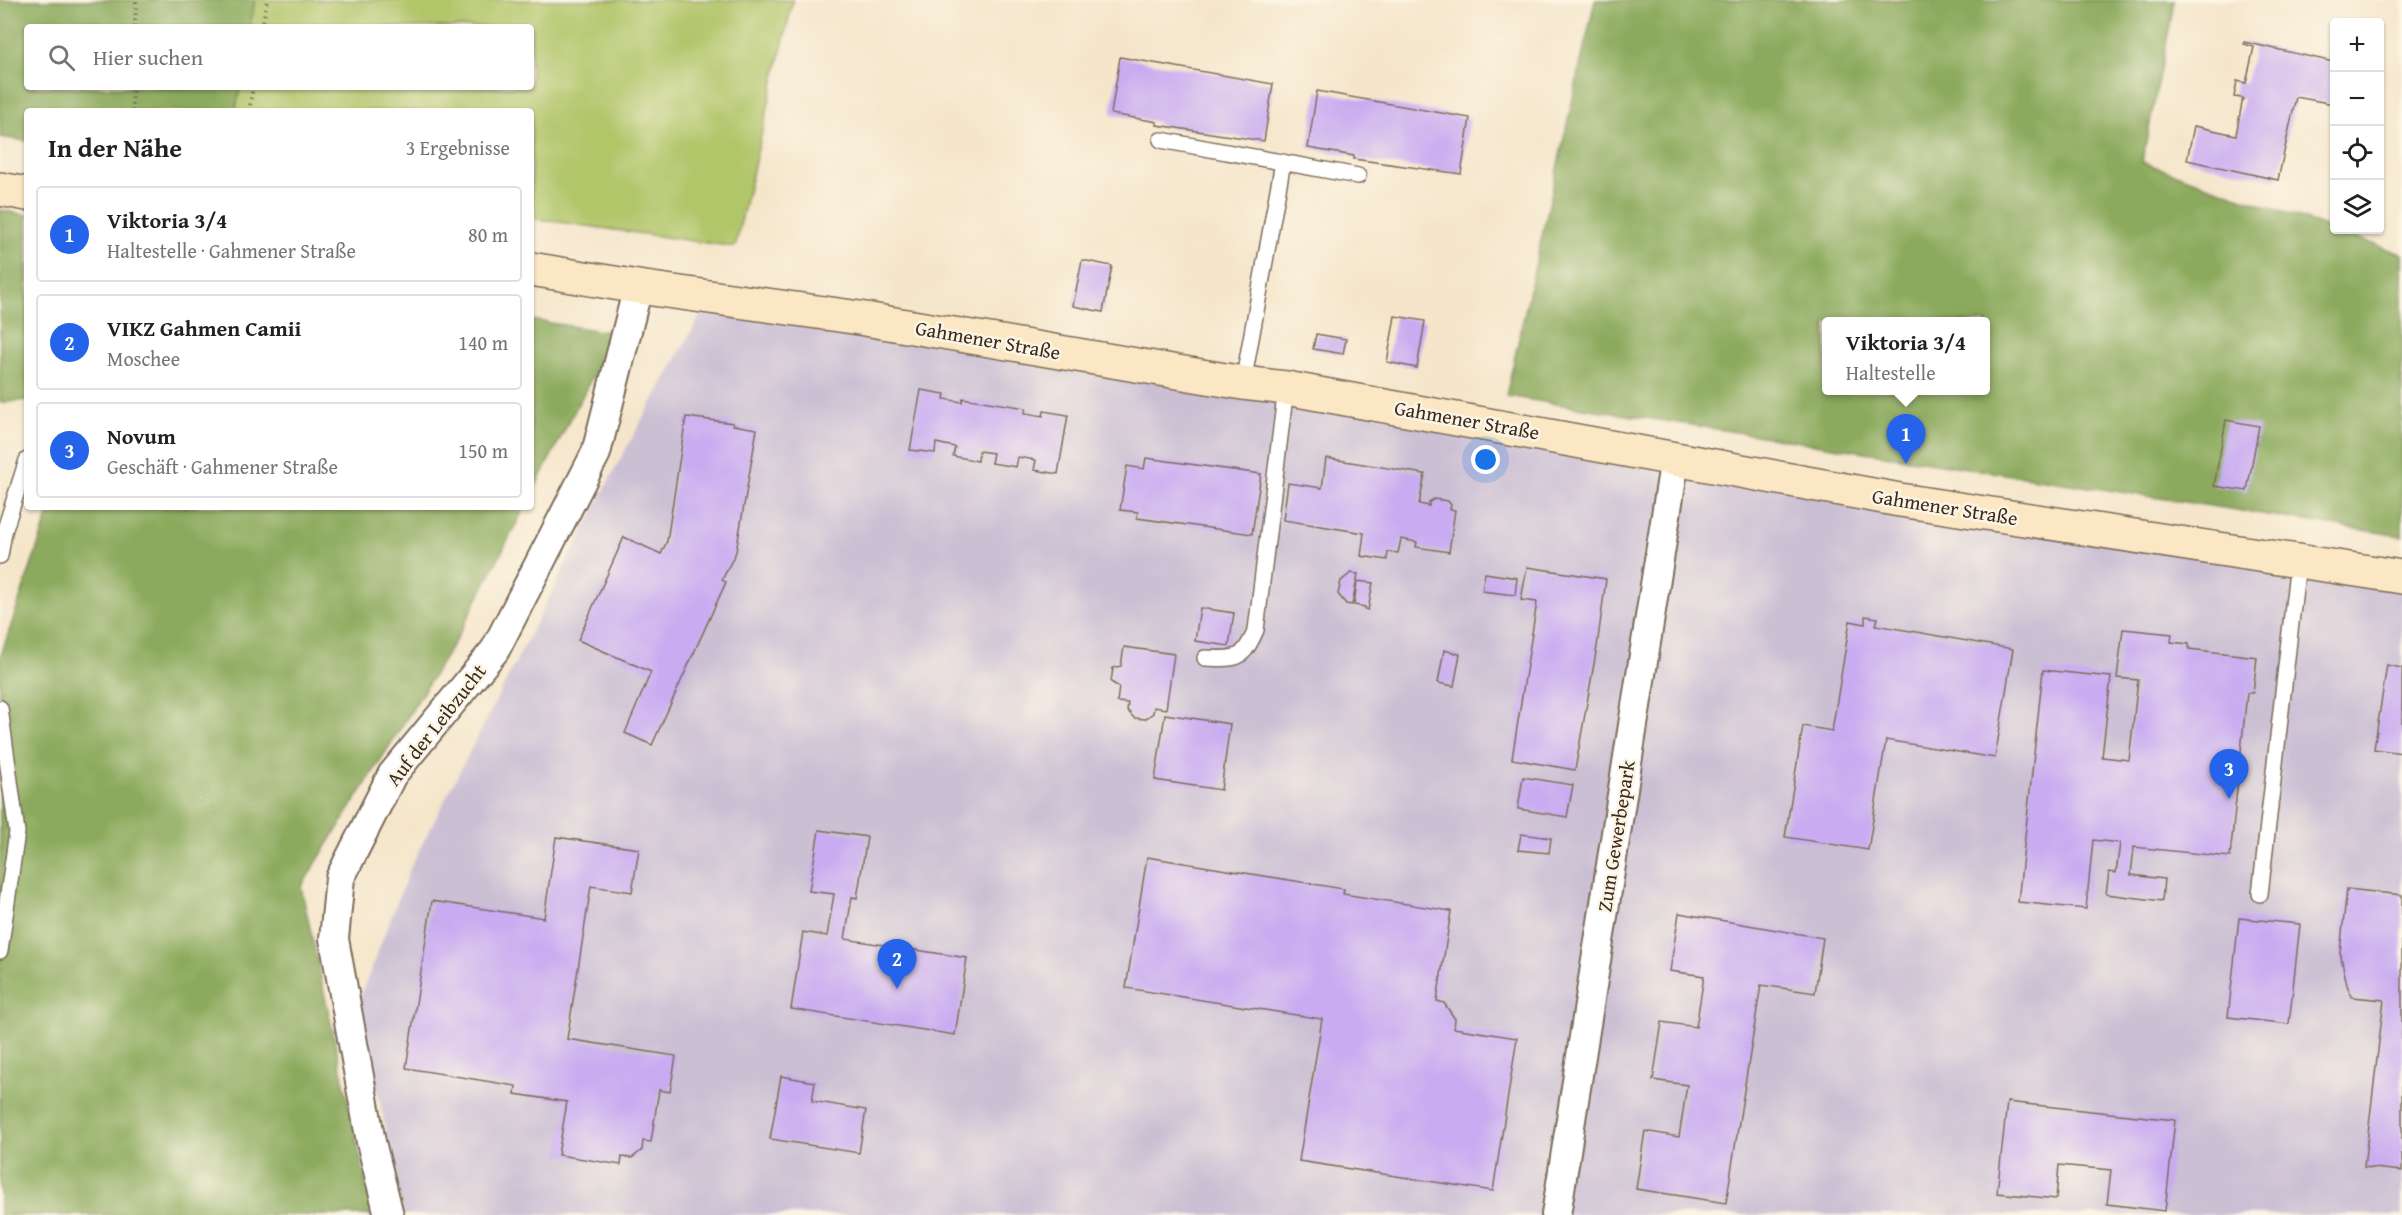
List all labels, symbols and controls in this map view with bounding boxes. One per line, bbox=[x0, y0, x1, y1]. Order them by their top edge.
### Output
map controls bbox=[2330, 18, 2384, 234]
button: + bbox=[2330, 18, 2384, 72]
search box bbox=[24, 24, 534, 90]
icon: search bbox=[45, 41, 78, 74]
text: Hier suchen bbox=[93, 41, 203, 73]
button: − bbox=[2330, 72, 2384, 126]
button: locate bbox=[2330, 126, 2384, 180]
text: In der Nähe bbox=[48, 128, 182, 167]
text: 3 Ergebnisse bbox=[406, 133, 510, 162]
button: layers bbox=[2330, 180, 2384, 234]
text: Viktoria 3/4 bbox=[107, 204, 227, 236]
text: 1 bbox=[64, 220, 75, 249]
text: 80 m bbox=[468, 220, 508, 249]
text: Haltestelle · Gahmener Straße bbox=[107, 236, 356, 265]
text: VIKZ Gahmen Camii bbox=[107, 312, 301, 344]
street label: Gahmener Straße bbox=[913, 312, 1063, 367]
popup bbox=[1822, 317, 1990, 395]
text: Viktoria 3/4 bbox=[1846, 326, 1966, 358]
text: 2 bbox=[64, 328, 75, 357]
text: 140 m bbox=[458, 328, 508, 357]
text: Moschee bbox=[107, 344, 180, 373]
text: Haltestelle bbox=[1846, 358, 1936, 387]
street label: Gahmener Straße bbox=[1392, 392, 1542, 447]
pin: 1 bbox=[1886, 414, 1926, 464]
text: Novum bbox=[107, 420, 176, 452]
text: 3 bbox=[64, 436, 75, 465]
text: 150 m bbox=[458, 436, 508, 465]
your location bbox=[1471, 445, 1500, 474]
text: Geschäft · Gahmener Straße bbox=[107, 452, 338, 481]
street label: Gahmener Straße bbox=[1870, 481, 2020, 532]
street label: Auf der Leibzucht bbox=[379, 657, 493, 792]
pin: 3 bbox=[2210, 750, 2248, 799]
street label: Zum Gewerbepark bbox=[1589, 757, 1642, 914]
pin: 2 bbox=[878, 940, 916, 989]

